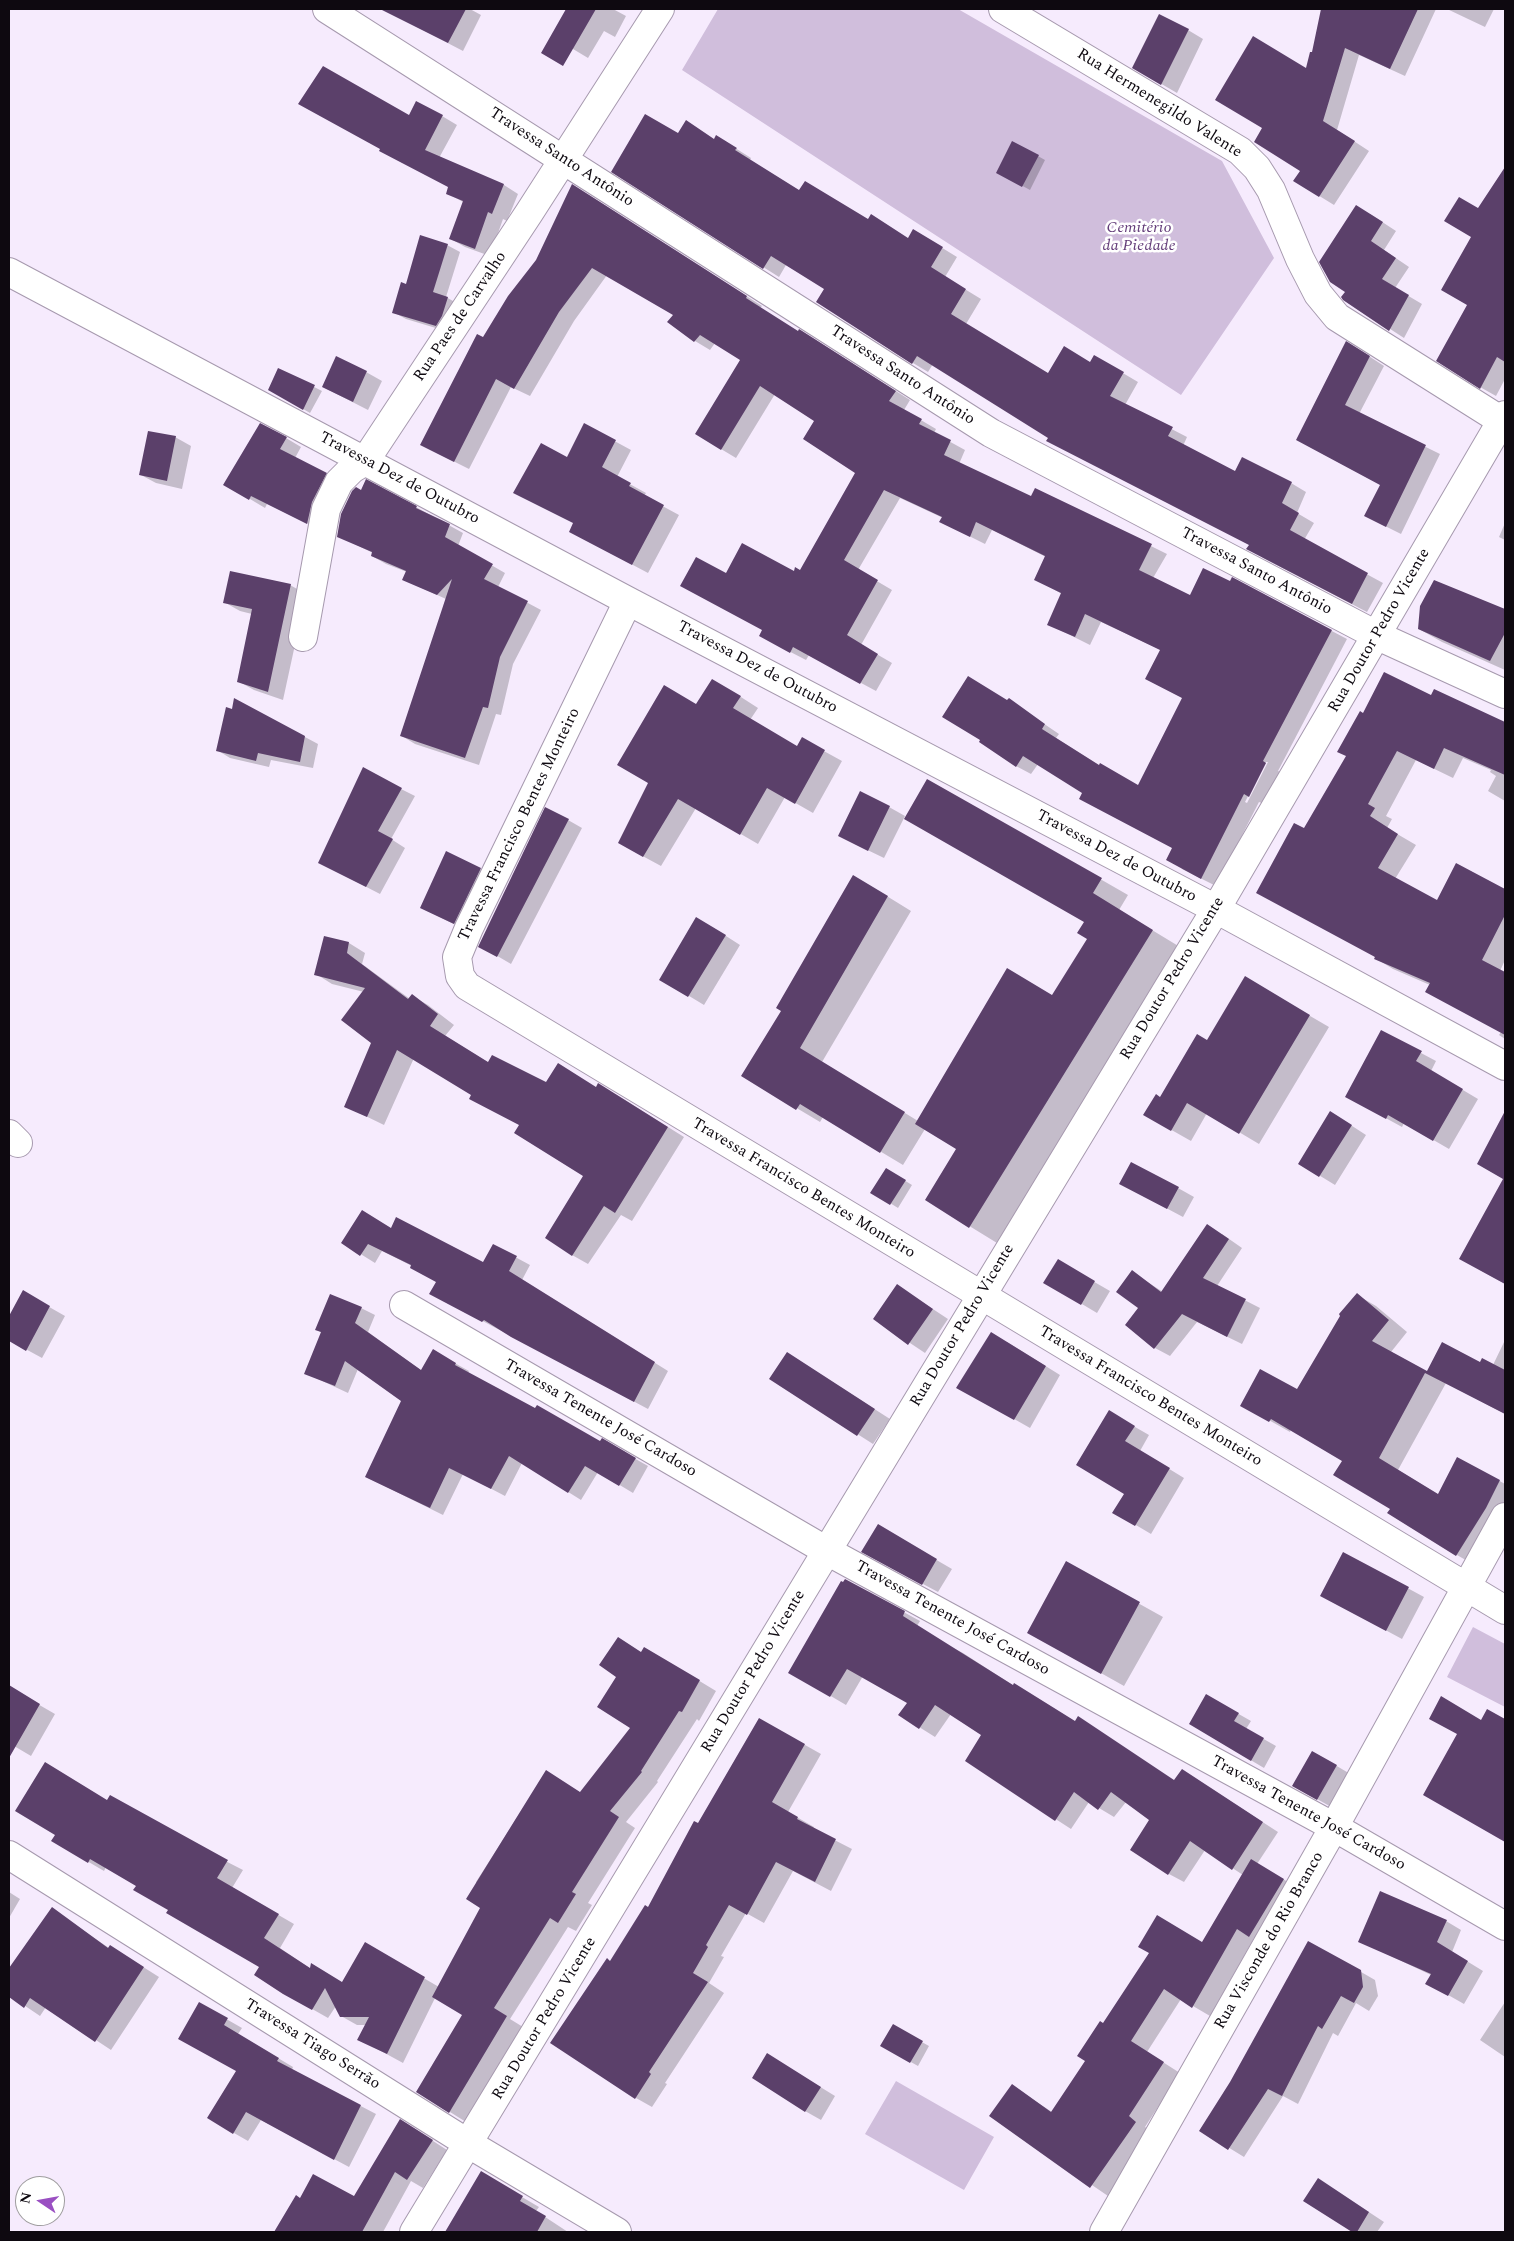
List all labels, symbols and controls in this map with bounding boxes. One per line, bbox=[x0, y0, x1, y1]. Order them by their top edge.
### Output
street label: Rua Hermenegildo Valente bbox=[1073, 45, 1245, 163]
street label: Travessa Santo Antônio bbox=[485, 104, 637, 212]
park label: Cemitério da Piedade bbox=[1102, 219, 1176, 257]
street label: Rua Paes de Carvalho bbox=[410, 248, 512, 386]
street label: Travessa Santo Antônio bbox=[826, 322, 978, 430]
street label: Travessa Dez de Outubro bbox=[316, 429, 482, 529]
street label: Travessa Santo Antônio bbox=[1177, 524, 1335, 620]
street label: Rua Doutor Pedro Vicente bbox=[1325, 545, 1435, 717]
street label: Travessa Dez de Outubro bbox=[674, 618, 840, 718]
street label: Travessa Francisco Bentes Monteiro bbox=[455, 705, 585, 945]
street label: Travessa Dez de Outubro bbox=[1033, 807, 1199, 907]
street label: Rua Doutor Pedro Vicente bbox=[1117, 894, 1229, 1064]
street label: Travessa Francisco Bentes Monteiro bbox=[688, 1115, 918, 1263]
street label: Rua Doutor Pedro Vicente bbox=[907, 1241, 1019, 1411]
street label: Travessa Francisco Bentes Monteiro bbox=[1035, 1323, 1265, 1471]
street label: Travessa Tenente José Cardoso bbox=[500, 1356, 700, 1482]
street label: Travessa Tenente José Cardoso bbox=[851, 1557, 1053, 1681]
street label: Rua Doutor Pedro Vicente bbox=[698, 1587, 810, 1757]
street label: Travessa Tenente José Cardoso bbox=[1207, 1752, 1409, 1876]
street label: Rua Visconde do Rio Branco bbox=[1211, 1849, 1329, 2033]
street label: Rua Doutor Pedro Vicente bbox=[489, 1934, 601, 2104]
street label: Travessa Tiago Serrão bbox=[241, 1995, 383, 2095]
north arrow bbox=[15, 2176, 65, 2226]
text: N bbox=[14, 2190, 37, 2206]

